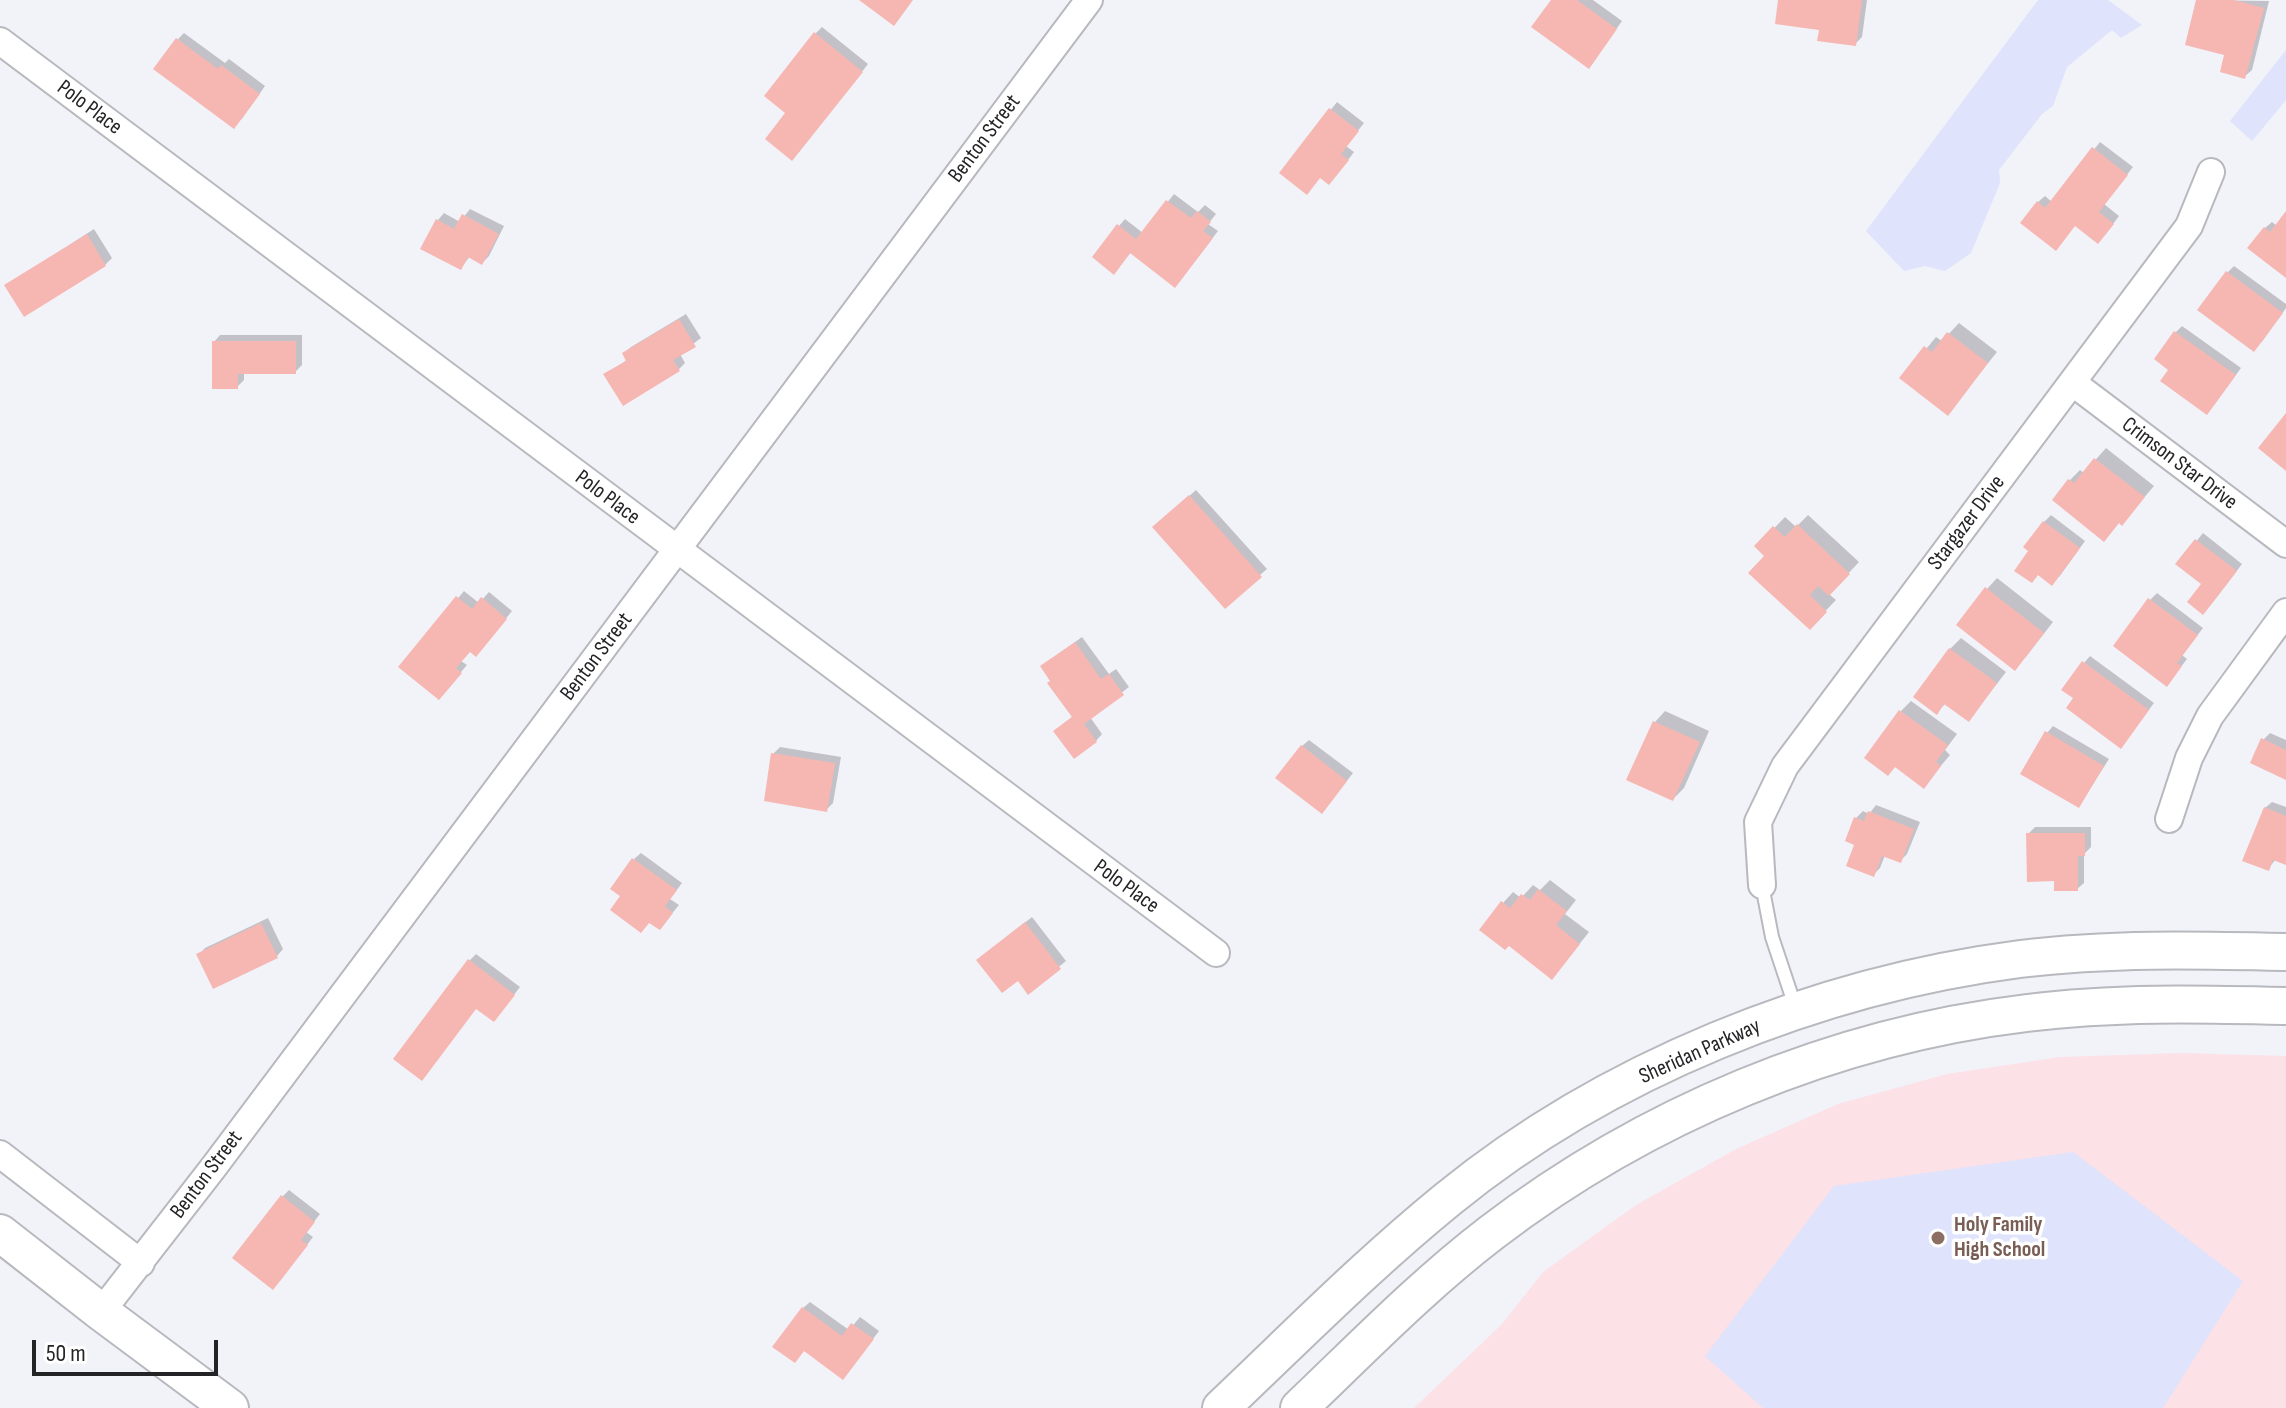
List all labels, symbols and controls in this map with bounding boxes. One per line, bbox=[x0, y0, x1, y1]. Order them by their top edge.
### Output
street label: Polo Place bbox=[51, 75, 127, 141]
street label: Benton Street bbox=[943, 90, 1027, 188]
street label: Crimson Star Drive bbox=[2116, 412, 2242, 516]
street label: Polo Place bbox=[569, 465, 645, 531]
street label: Stargazer Drive bbox=[1923, 470, 2011, 576]
street label: Benton Street bbox=[555, 608, 639, 706]
street label: Polo Place bbox=[1088, 854, 1164, 920]
street label: Sheridan Parkway bbox=[1635, 1014, 1765, 1090]
street label: Benton Street bbox=[165, 1126, 249, 1224]
place label: Holy Family High School bbox=[1954, 1212, 2045, 1264]
marker: Holy Family High School bbox=[1929, 1229, 1947, 1247]
scale bar bbox=[36, 1324, 222, 1374]
text: 50 m bbox=[46, 1339, 86, 1368]

